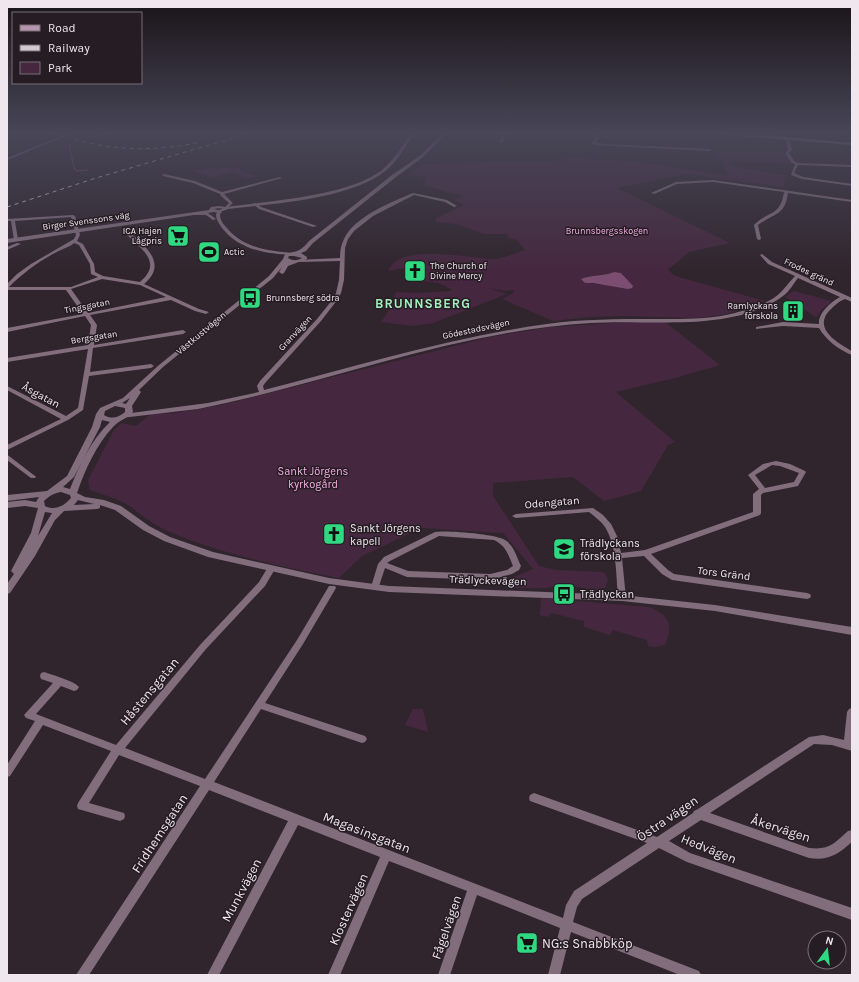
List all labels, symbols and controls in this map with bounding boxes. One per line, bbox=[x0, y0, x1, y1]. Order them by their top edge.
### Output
legend bbox=[12, 12, 142, 84]
text: Road bbox=[48, 21, 76, 35]
text: Railway bbox=[48, 41, 90, 55]
text: Park bbox=[48, 61, 73, 75]
street label: Birger Svenssons väg bbox=[42, 210, 130, 232]
supermarket icon: ICA Hajen Lågpris bbox=[165, 223, 191, 249]
place label: ICA Hajen Lågpris bbox=[123, 226, 162, 246]
park label: Brunnsbergsskogen bbox=[566, 226, 648, 236]
sports icon: Actic bbox=[196, 239, 222, 265]
place label: Actic bbox=[224, 247, 245, 257]
street label: Frodes gränd bbox=[783, 256, 835, 288]
church icon: The Church of Divine Mercy bbox=[402, 258, 428, 284]
place label: The Church of Divine Mercy bbox=[430, 261, 487, 281]
bus stop icon: Brunnsberg södra bbox=[237, 285, 263, 311]
place label: Brunnsberg södra bbox=[266, 293, 339, 303]
district label: BRUNNSBERG bbox=[375, 296, 471, 311]
street label: Tingsgatan bbox=[63, 297, 111, 315]
building icon: Ramlyckans förskola bbox=[780, 298, 806, 324]
place label: Ramlyckans förskola bbox=[728, 301, 778, 321]
street label: Västkustvägen bbox=[174, 310, 228, 356]
street label: Granvägen bbox=[276, 313, 314, 353]
street label: Gödestadsvägen bbox=[441, 317, 511, 341]
street label: Bergsgatan bbox=[70, 328, 118, 346]
street label: Åsgatan bbox=[20, 379, 62, 411]
park label: Sankt Jörgens kyrkogård bbox=[278, 465, 349, 491]
street label: Odengatan bbox=[524, 494, 580, 511]
church icon: Sankt Jörgens kapell bbox=[321, 521, 347, 547]
place label: Sankt Jörgens kapell bbox=[350, 522, 421, 548]
school or university icon: Trädlyckans förskola bbox=[551, 536, 577, 562]
place label: Trädlyckans förskola bbox=[580, 537, 640, 563]
street label: Tors Gränd bbox=[697, 564, 751, 583]
street label: Trädlyckevägen bbox=[449, 573, 527, 588]
bus stop icon: Trädlyckan bbox=[551, 581, 577, 607]
place label: Trädlyckan bbox=[580, 588, 634, 601]
street label: Håstensgatan bbox=[117, 655, 182, 728]
street label: Fridhemsgatan bbox=[128, 791, 190, 876]
street label: Östra vägen bbox=[633, 792, 701, 844]
street label: Magasinsgatan bbox=[321, 809, 413, 856]
street label: Åkervägen bbox=[749, 811, 813, 845]
street label: Hedvägen bbox=[679, 831, 739, 866]
street label: Munkvägen bbox=[218, 856, 264, 924]
street label: Klostervägen bbox=[326, 871, 371, 948]
street label: Fågelvägen bbox=[428, 893, 464, 961]
supermarket icon: NG:s Snabbköp bbox=[514, 930, 540, 956]
north arrow bbox=[807, 930, 847, 970]
text: N bbox=[824, 934, 835, 948]
place label: NG:s Snabbköp bbox=[542, 936, 632, 951]

